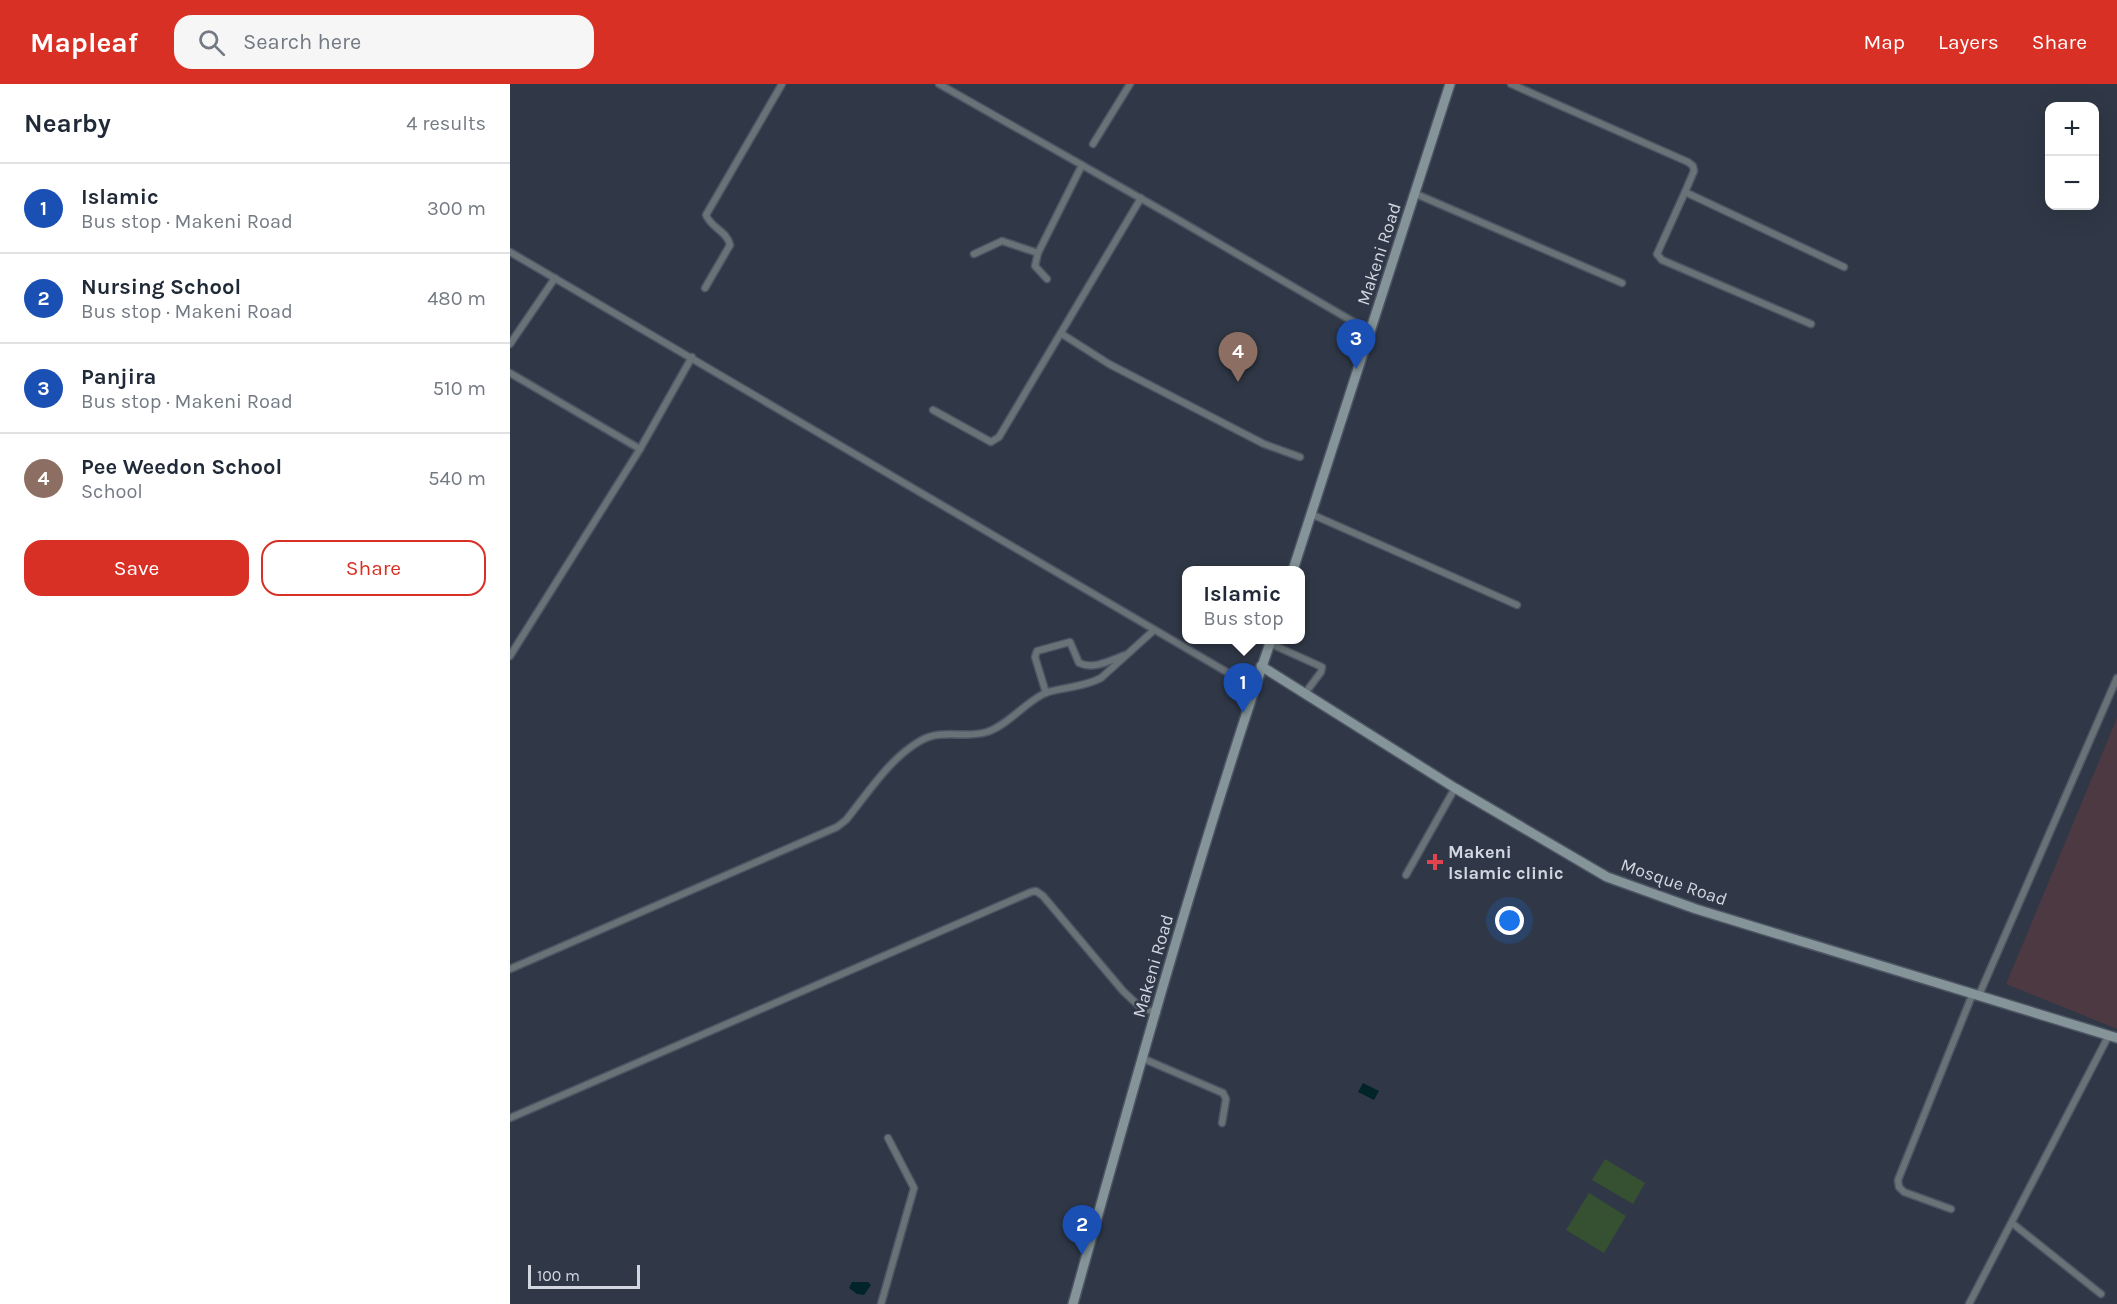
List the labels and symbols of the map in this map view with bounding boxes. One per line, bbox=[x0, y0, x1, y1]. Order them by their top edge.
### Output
street label: Makeni Road bbox=[1352, 200, 1406, 308]
pin: 3 bbox=[1336, 320, 1376, 369]
pin: 4 bbox=[1218, 332, 1258, 382]
pin: 1 bbox=[1224, 664, 1262, 713]
place label: Makeni Islamic clinic bbox=[1448, 841, 1564, 884]
marker: Makeni Islamic clinic bbox=[1426, 853, 1444, 871]
street label: Mosque Road bbox=[1618, 854, 1730, 910]
your location bbox=[1495, 906, 1524, 935]
street label: Makeni Road bbox=[1128, 912, 1178, 1020]
pin: 2 bbox=[1062, 1206, 1102, 1255]
scale bar bbox=[528, 1262, 640, 1290]

